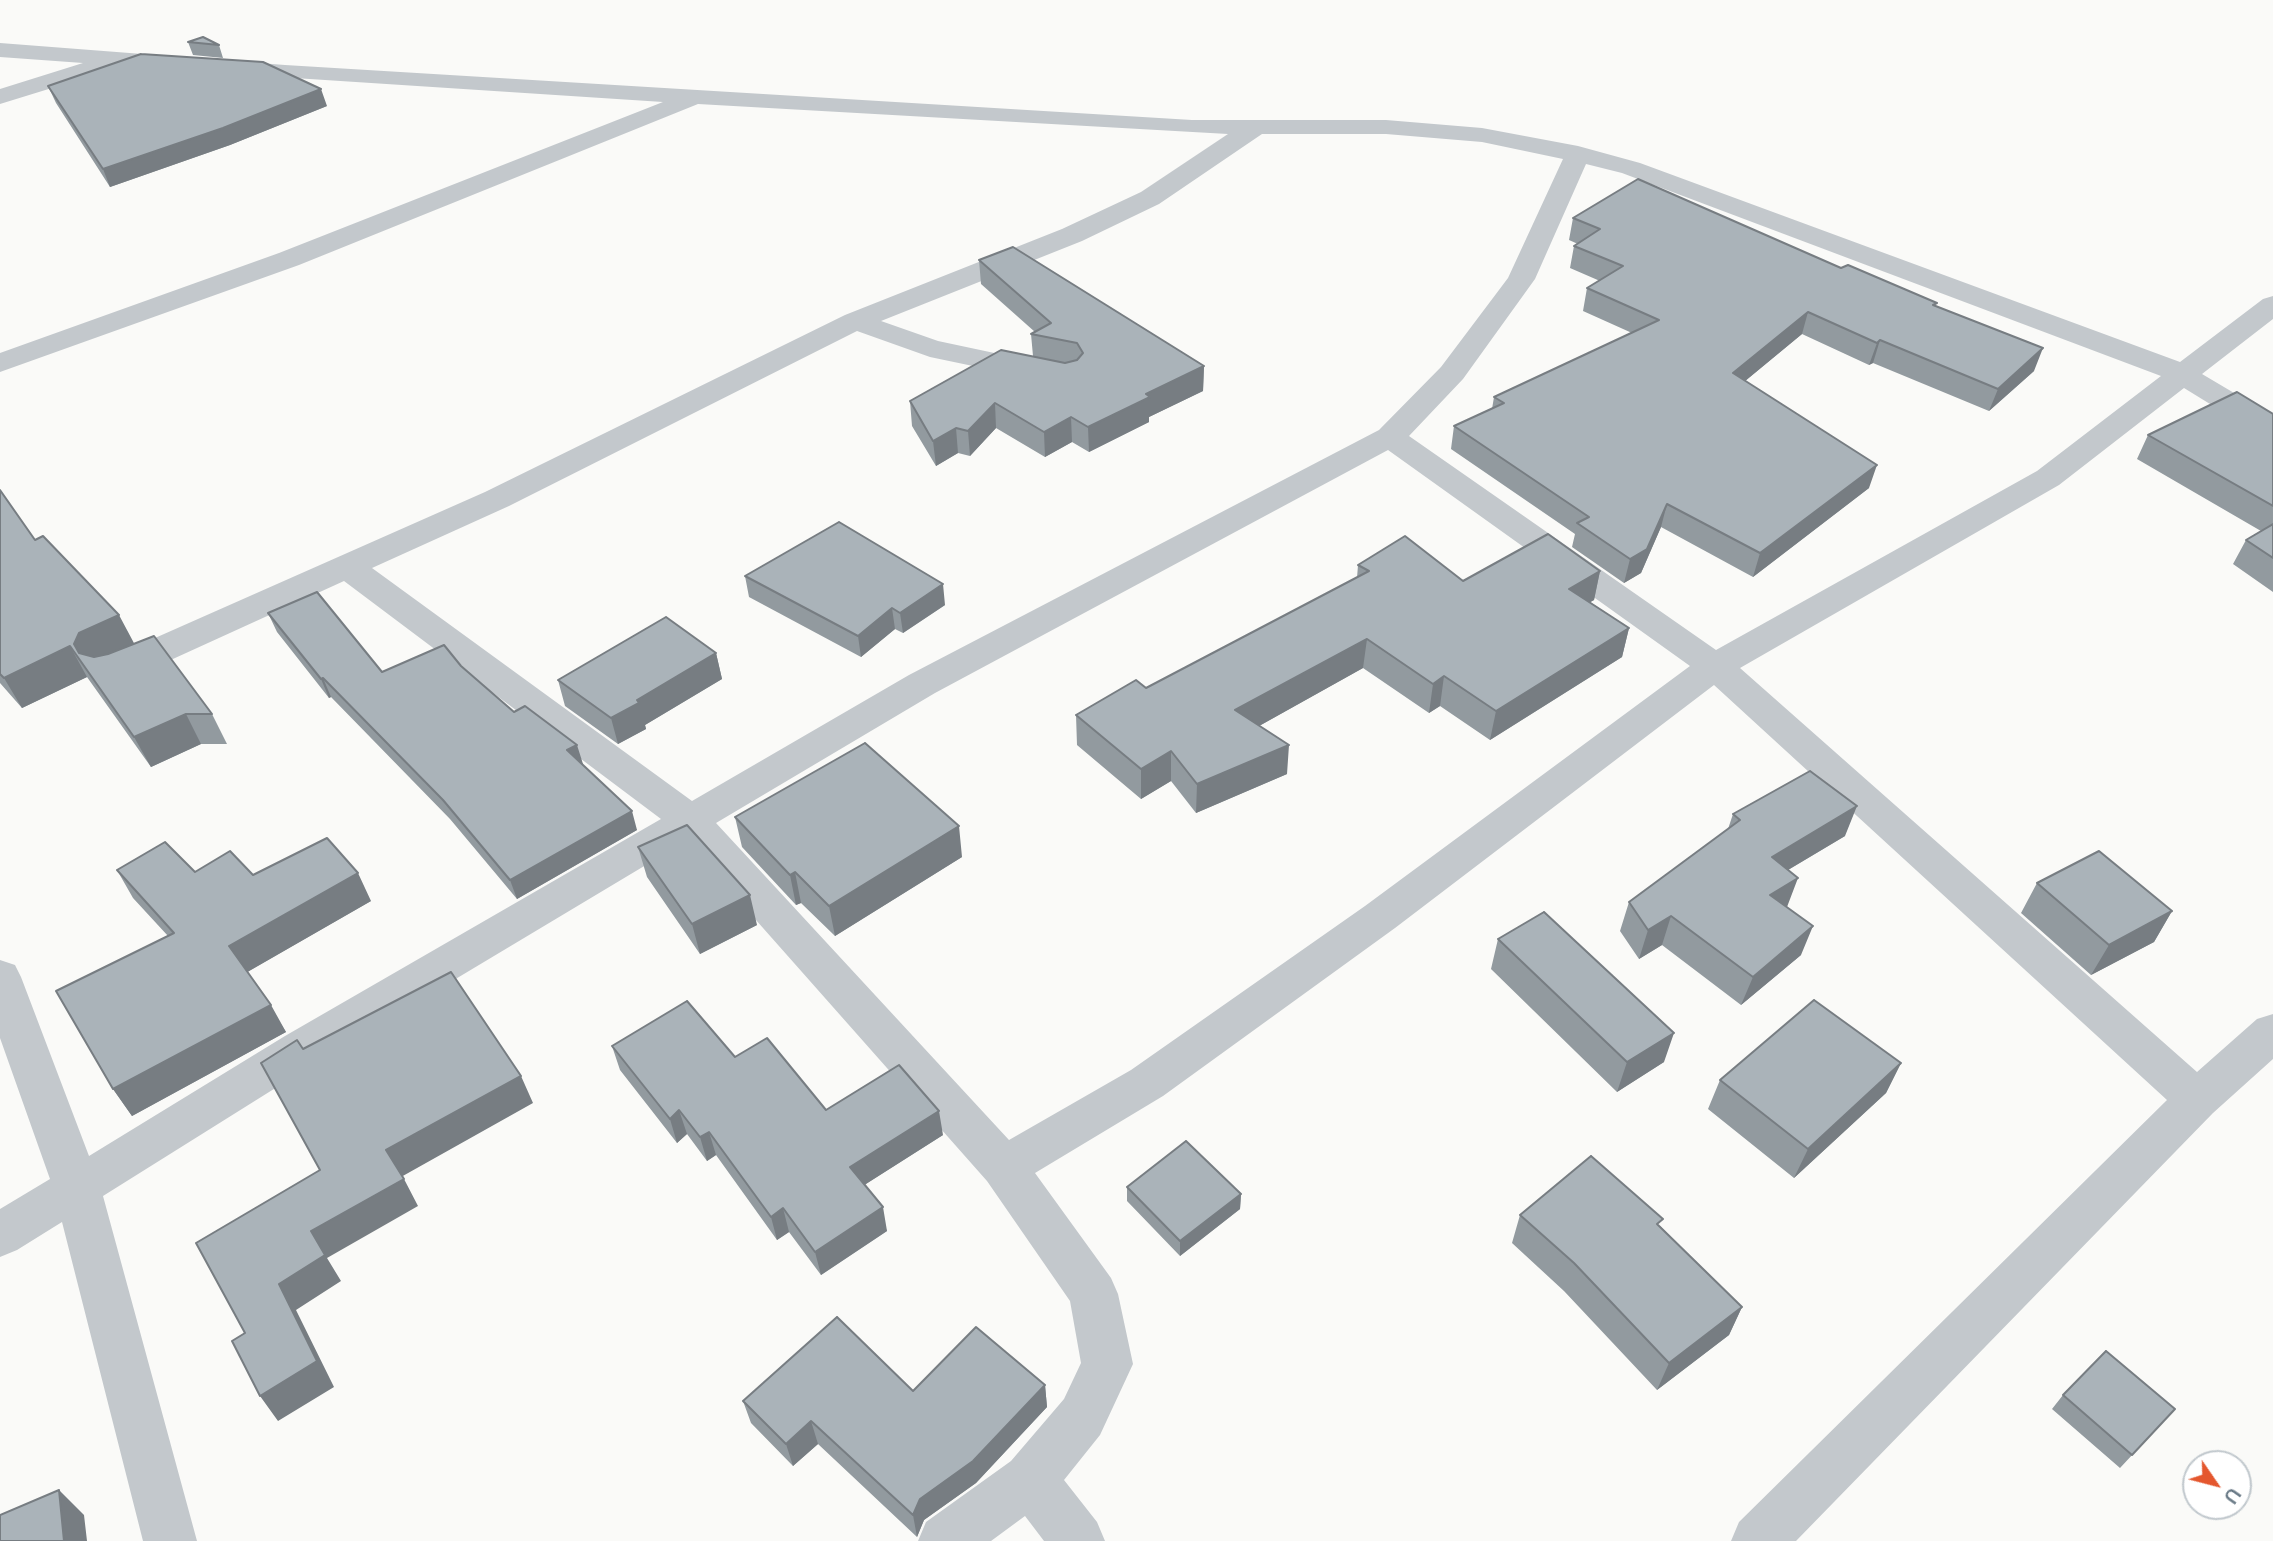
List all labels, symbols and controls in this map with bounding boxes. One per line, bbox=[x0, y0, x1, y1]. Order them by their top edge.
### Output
north arrow bbox=[2182, 1450, 2252, 1520]
text: U bbox=[2219, 1483, 2246, 1509]

